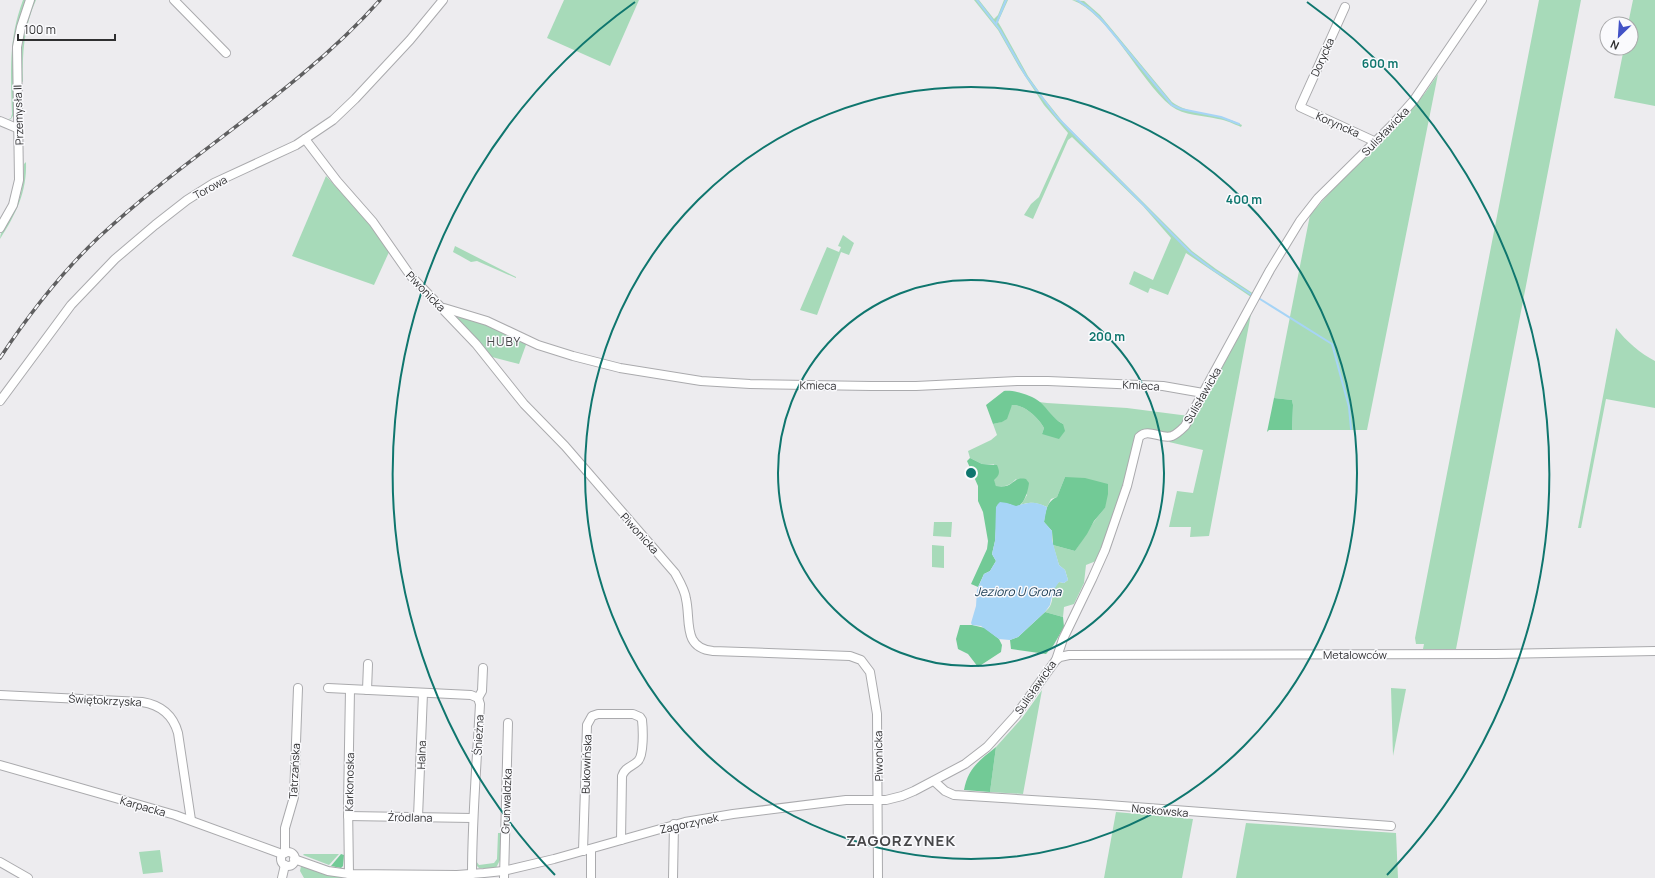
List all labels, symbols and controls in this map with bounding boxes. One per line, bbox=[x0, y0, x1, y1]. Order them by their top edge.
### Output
scale bar bbox=[18, 16, 115, 42]
north arrow bbox=[1599, 16, 1639, 56]
text: 100 m bbox=[24, 21, 56, 38]
street label: Dorycka bbox=[1307, 35, 1337, 79]
text: N bbox=[1608, 37, 1621, 54]
text: 600 m bbox=[1362, 55, 1398, 72]
street label: Przemysła II bbox=[9, 85, 27, 145]
street label: Sulisławicka bbox=[1358, 103, 1412, 159]
street label: Koryncka bbox=[1314, 108, 1362, 140]
street label: Torowa bbox=[190, 172, 230, 202]
text: 400 m bbox=[1226, 191, 1262, 208]
street label: Piwonicka bbox=[403, 268, 449, 314]
text: 200 m bbox=[1089, 328, 1125, 345]
district label: HUBY bbox=[487, 333, 521, 350]
street label: Sulisławicka bbox=[1180, 364, 1224, 426]
street label: Kmieca bbox=[799, 377, 837, 393]
street label: Kmieca bbox=[1122, 377, 1160, 393]
centre of rings bbox=[964, 466, 978, 480]
street label: Piwonicka bbox=[617, 509, 663, 557]
water label: Jezioro U Grona bbox=[975, 583, 1063, 600]
street label: Metalowców bbox=[1323, 647, 1388, 662]
street label: Sulisławicka bbox=[1011, 657, 1059, 717]
street label: Świętokrzyska bbox=[68, 691, 142, 709]
street label: Śnieżna bbox=[469, 714, 487, 756]
street label: Piwonicka bbox=[870, 731, 886, 781]
street label: Bukowińska bbox=[577, 734, 595, 794]
street label: Halna bbox=[413, 740, 429, 770]
street label: Tatrzańska bbox=[285, 743, 303, 799]
street label: Karkonoska bbox=[341, 752, 357, 812]
street label: Grunwaldzka bbox=[497, 768, 515, 834]
street label: Karpacka bbox=[118, 792, 168, 820]
street label: Noskowska bbox=[1131, 800, 1189, 820]
street label: Źródlana bbox=[387, 809, 433, 825]
street label: Zagorzynek bbox=[658, 809, 720, 837]
district label: ZAGORZYNEK bbox=[846, 830, 956, 851]

